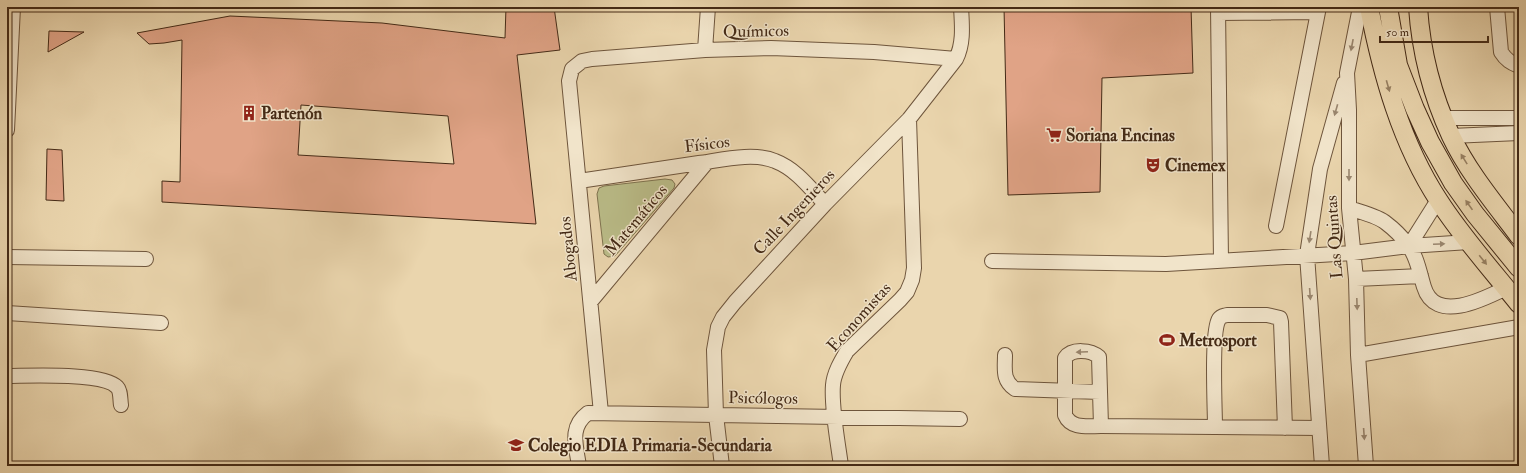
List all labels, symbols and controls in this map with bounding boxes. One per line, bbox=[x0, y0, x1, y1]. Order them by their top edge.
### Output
scale bar bbox=[1380, 18, 1488, 44]
street label: Químicos bbox=[723, 20, 789, 42]
text: 50 m bbox=[1386, 25, 1410, 40]
one-way arrow bbox=[1349, 39, 1355, 51]
one-way arrow bbox=[1385, 80, 1391, 92]
place label: Partenón bbox=[261, 103, 322, 124]
building icon: Partenón bbox=[240, 104, 258, 122]
one-way arrow bbox=[1333, 105, 1339, 117]
place label: Soriana Encinas bbox=[1066, 125, 1175, 146]
supermarket icon: Soriana Encinas bbox=[1045, 126, 1063, 144]
street label: Físicos bbox=[683, 131, 731, 157]
one-way arrow bbox=[1460, 154, 1468, 164]
place label: Cinemex bbox=[1165, 155, 1226, 176]
theatre icon: Cinemex bbox=[1144, 156, 1162, 174]
street label: Calle Ingenieros bbox=[749, 164, 839, 260]
one-way arrow bbox=[1346, 169, 1352, 182]
street label: Matemáticos bbox=[600, 180, 672, 260]
street label: Las Quintas bbox=[1321, 195, 1347, 279]
one-way arrow bbox=[1465, 199, 1473, 210]
street label: Abogados bbox=[554, 215, 582, 283]
one-way arrow bbox=[1307, 231, 1313, 244]
one-way arrow bbox=[1433, 241, 1445, 248]
one-way arrow bbox=[1479, 254, 1488, 265]
street label: Economistas bbox=[822, 278, 896, 356]
one-way arrow bbox=[1306, 288, 1313, 300]
one-way arrow bbox=[1353, 298, 1360, 310]
place label: Metrosport bbox=[1178, 330, 1257, 352]
sports icon: Metrosport bbox=[1158, 331, 1176, 349]
one-way arrow bbox=[1075, 349, 1088, 355]
street label: Psicólogos bbox=[728, 387, 798, 409]
one-way arrow bbox=[1360, 428, 1367, 440]
place label: Colegio EDIA Primaria-Secundaria bbox=[528, 435, 773, 457]
school or university icon: Colegio EDIA Primaria-Secundaria bbox=[507, 436, 525, 454]

